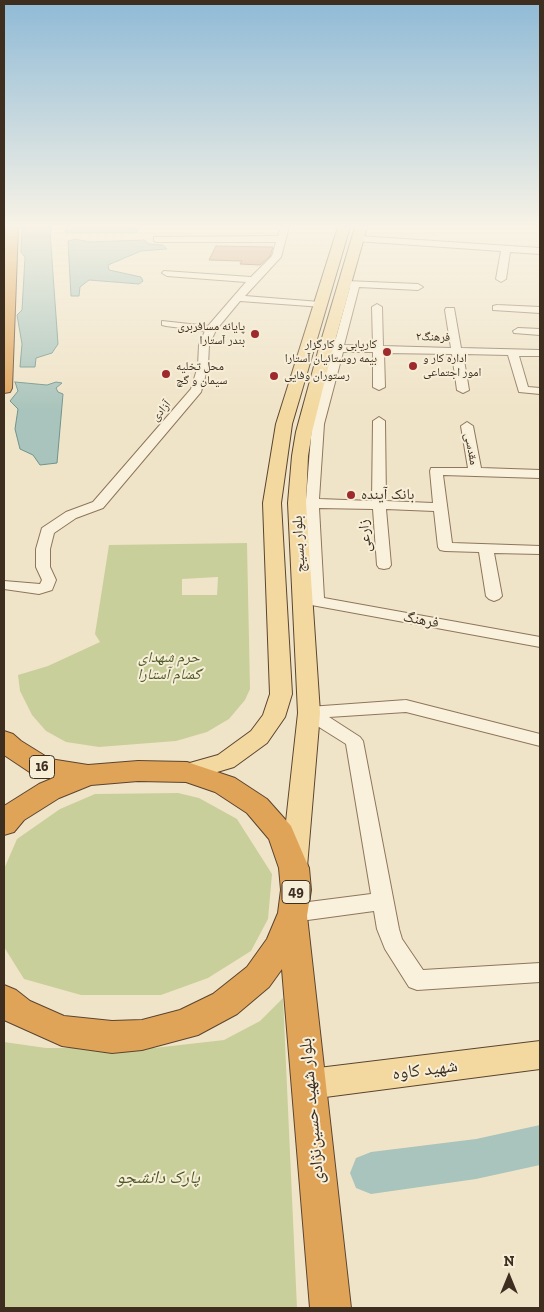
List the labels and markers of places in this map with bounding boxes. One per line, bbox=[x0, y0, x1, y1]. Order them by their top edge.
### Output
place label: پایانه مسافربری بندر آستارا bbox=[177, 320, 245, 348]
marker: پایانه مسافربری بندر آستارا bbox=[249, 328, 261, 340]
place label: کاریابی و کارگزار بیمه روستائیان آستارا bbox=[285, 338, 377, 366]
marker: کاریابی و کارگزار بیمه روستائیان آستارا bbox=[381, 346, 393, 358]
place label: اداره کار و امور اجتماعی bbox=[423, 352, 481, 380]
place label: محل تخلیه سیمان و گچ bbox=[176, 360, 227, 388]
marker: اداره کار و امور اجتماعی bbox=[407, 360, 419, 372]
marker: محل تخلیه سیمان و گچ bbox=[160, 368, 172, 380]
place label: رستوران وفایی bbox=[284, 369, 350, 383]
marker: رستوران وفایی bbox=[268, 370, 280, 382]
place label: بانک آینده bbox=[361, 486, 414, 504]
marker: بانک آینده bbox=[345, 489, 357, 501]

